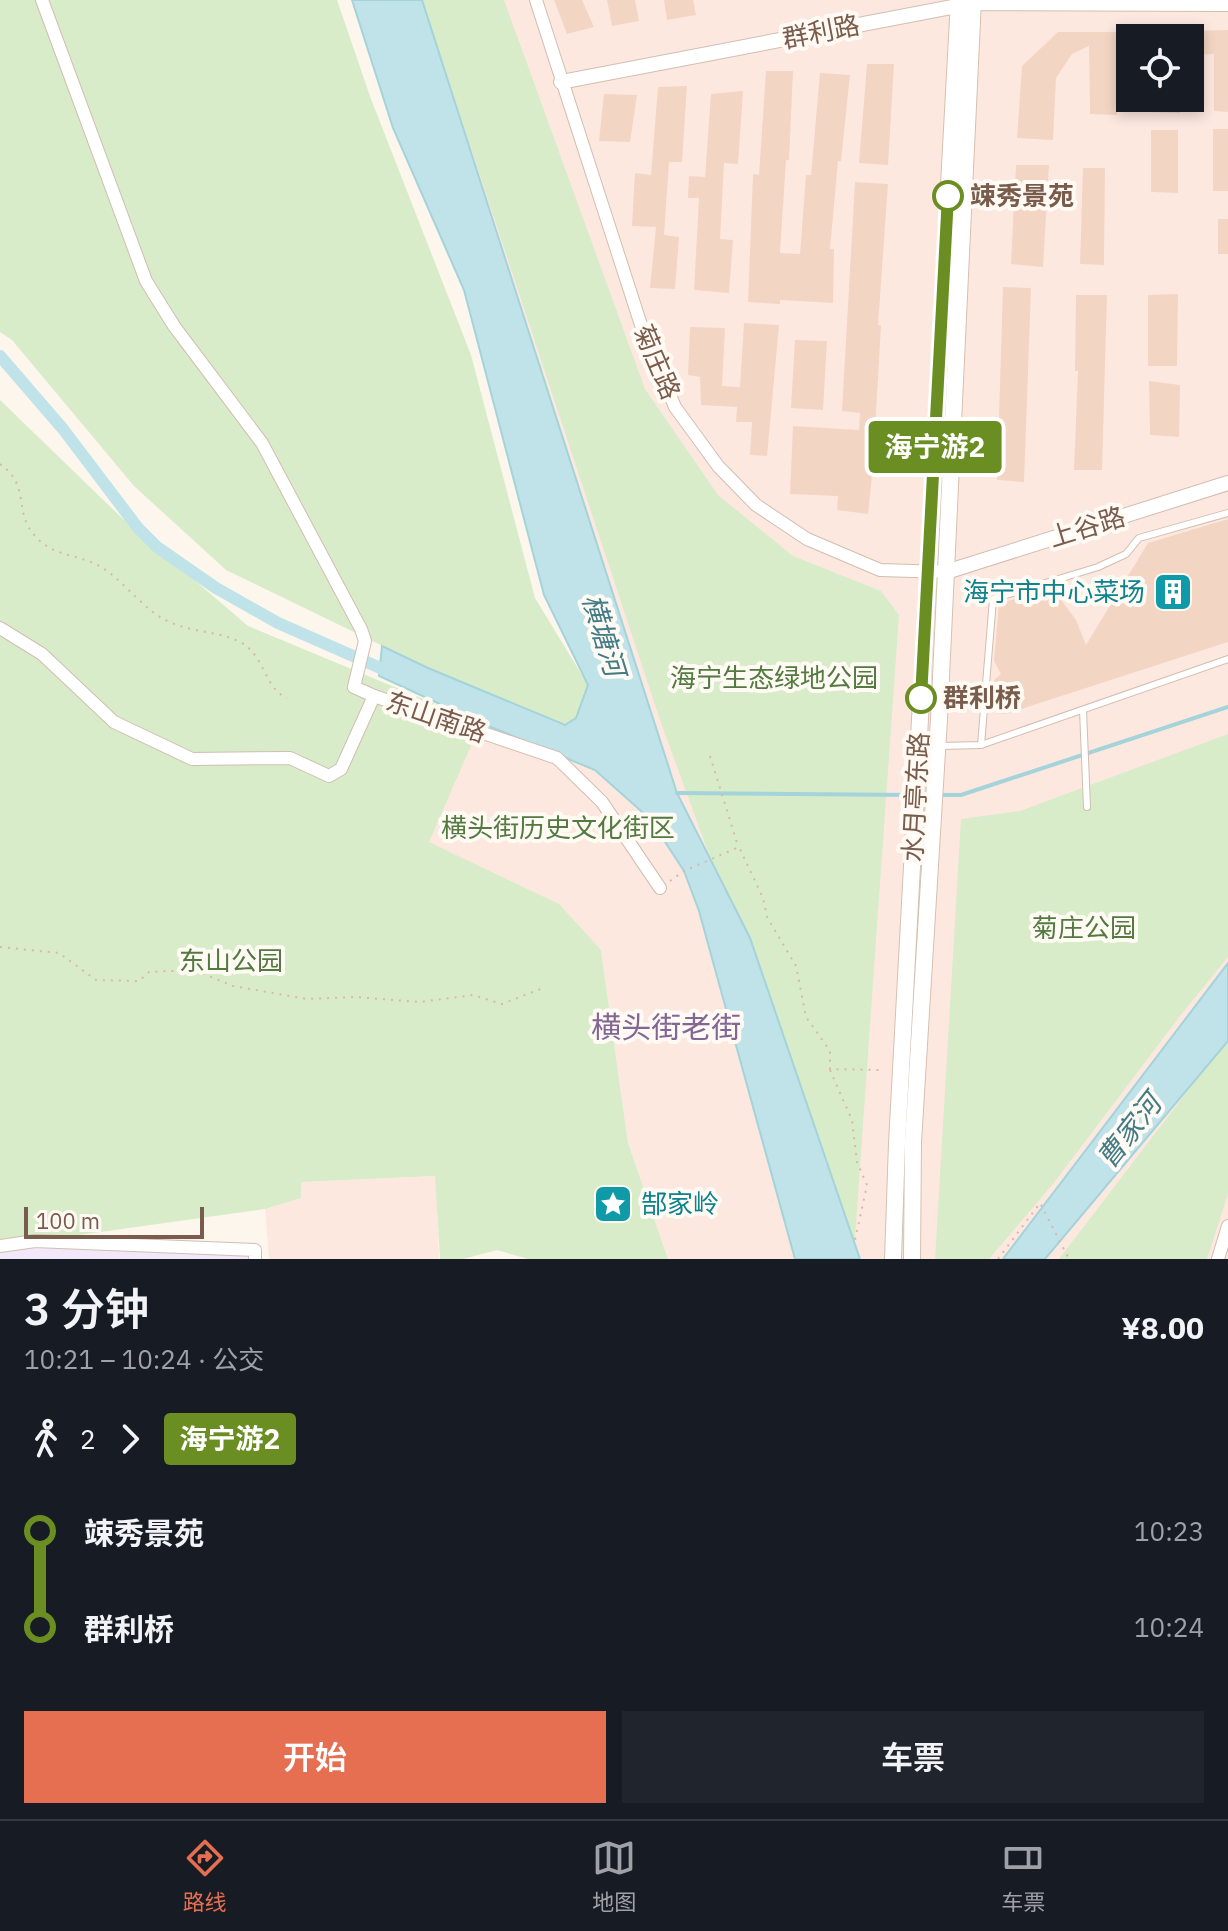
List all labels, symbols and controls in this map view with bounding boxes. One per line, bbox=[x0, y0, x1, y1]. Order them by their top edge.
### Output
street label: 群利路 bbox=[779, 7, 862, 55]
map controls bbox=[1116, 24, 1204, 112]
button: locate bbox=[1116, 24, 1204, 112]
place label: 竦秀景苑 bbox=[970, 178, 1074, 212]
marker: 竦秀景苑 bbox=[933, 181, 963, 211]
street label: 菊庄路 bbox=[627, 319, 689, 404]
line badge: 海宁游2 bbox=[879, 421, 991, 473]
text: 海宁游2 bbox=[885, 428, 985, 465]
street label: 上谷路 bbox=[1044, 498, 1129, 554]
building icon: 海宁市中心菜场 bbox=[1152, 571, 1194, 613]
place label: 海宁市中心菜场 bbox=[963, 574, 1145, 608]
water label: 横塘河 bbox=[575, 589, 636, 685]
park label: 海宁生态绿地公园 bbox=[670, 660, 878, 694]
place label: 群利桥 bbox=[943, 680, 1021, 714]
street label: 东山南路 bbox=[382, 683, 491, 749]
marker: 群利桥 bbox=[906, 683, 936, 713]
street label: 水月亭东路 bbox=[895, 731, 935, 863]
park label: 横头街历史文化街区 bbox=[441, 810, 675, 844]
park label: 菊庄公园 bbox=[1032, 910, 1136, 944]
park label: 东山公园 bbox=[179, 943, 283, 977]
district label: 横头街老街 bbox=[591, 1007, 741, 1046]
water label: 曹家河 bbox=[1088, 1082, 1172, 1175]
place icon: 郜家岭 bbox=[592, 1183, 634, 1225]
place label: 郜家岭 bbox=[641, 1186, 719, 1220]
scale bar bbox=[24, 1203, 204, 1239]
text: 100 m bbox=[36, 1206, 100, 1235]
text: 3 分钟 bbox=[24, 1280, 149, 1337]
text: ¥8.00 bbox=[1121, 1308, 1204, 1347]
text: 10:21 – 10:24 · 公交 bbox=[24, 1342, 264, 1376]
icon: walk bbox=[24, 1417, 68, 1461]
icon: forward bbox=[108, 1417, 152, 1461]
text: 海宁游2 bbox=[180, 1420, 280, 1457]
text: 2 bbox=[80, 1422, 96, 1456]
text: 竦秀景苑 bbox=[84, 1513, 204, 1552]
text: 10:23 bbox=[1134, 1514, 1204, 1548]
text: 群利桥 bbox=[84, 1609, 174, 1648]
text: 10:24 bbox=[1134, 1610, 1204, 1644]
button: 开始 bbox=[24, 1711, 606, 1803]
button: 车票 bbox=[622, 1711, 1204, 1803]
tab: 路线 bbox=[183, 1836, 227, 1916]
tab: 地图 bbox=[592, 1836, 636, 1916]
tab: 车票 bbox=[1001, 1836, 1045, 1916]

